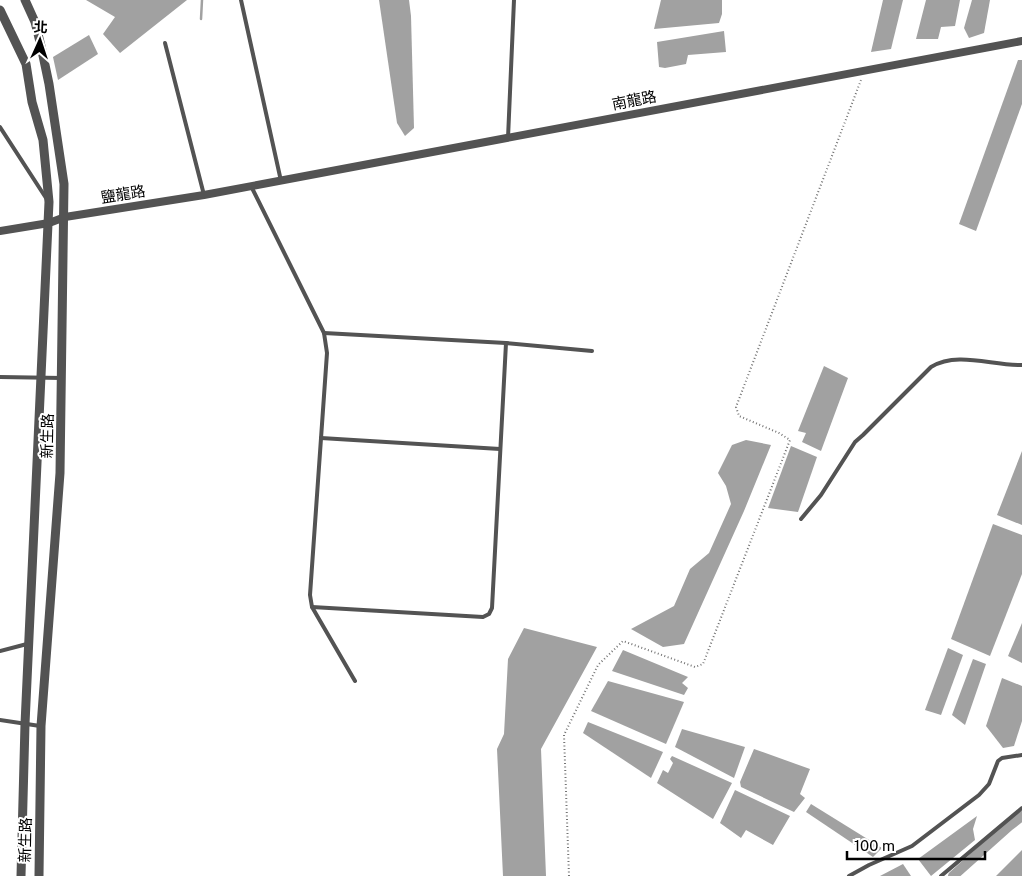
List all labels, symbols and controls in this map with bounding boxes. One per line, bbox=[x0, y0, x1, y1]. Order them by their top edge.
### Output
north arrow bbox=[15, 15, 65, 65]
text: 北 bbox=[33, 19, 48, 35]
street label: 南龍路 bbox=[610, 87, 658, 113]
street label: 鹽龍路 bbox=[99, 182, 147, 206]
street label: 新生路 bbox=[38, 413, 56, 459]
street label: 新生路 bbox=[16, 817, 34, 863]
scale bar bbox=[847, 828, 984, 860]
text: 100 m bbox=[854, 837, 895, 854]

